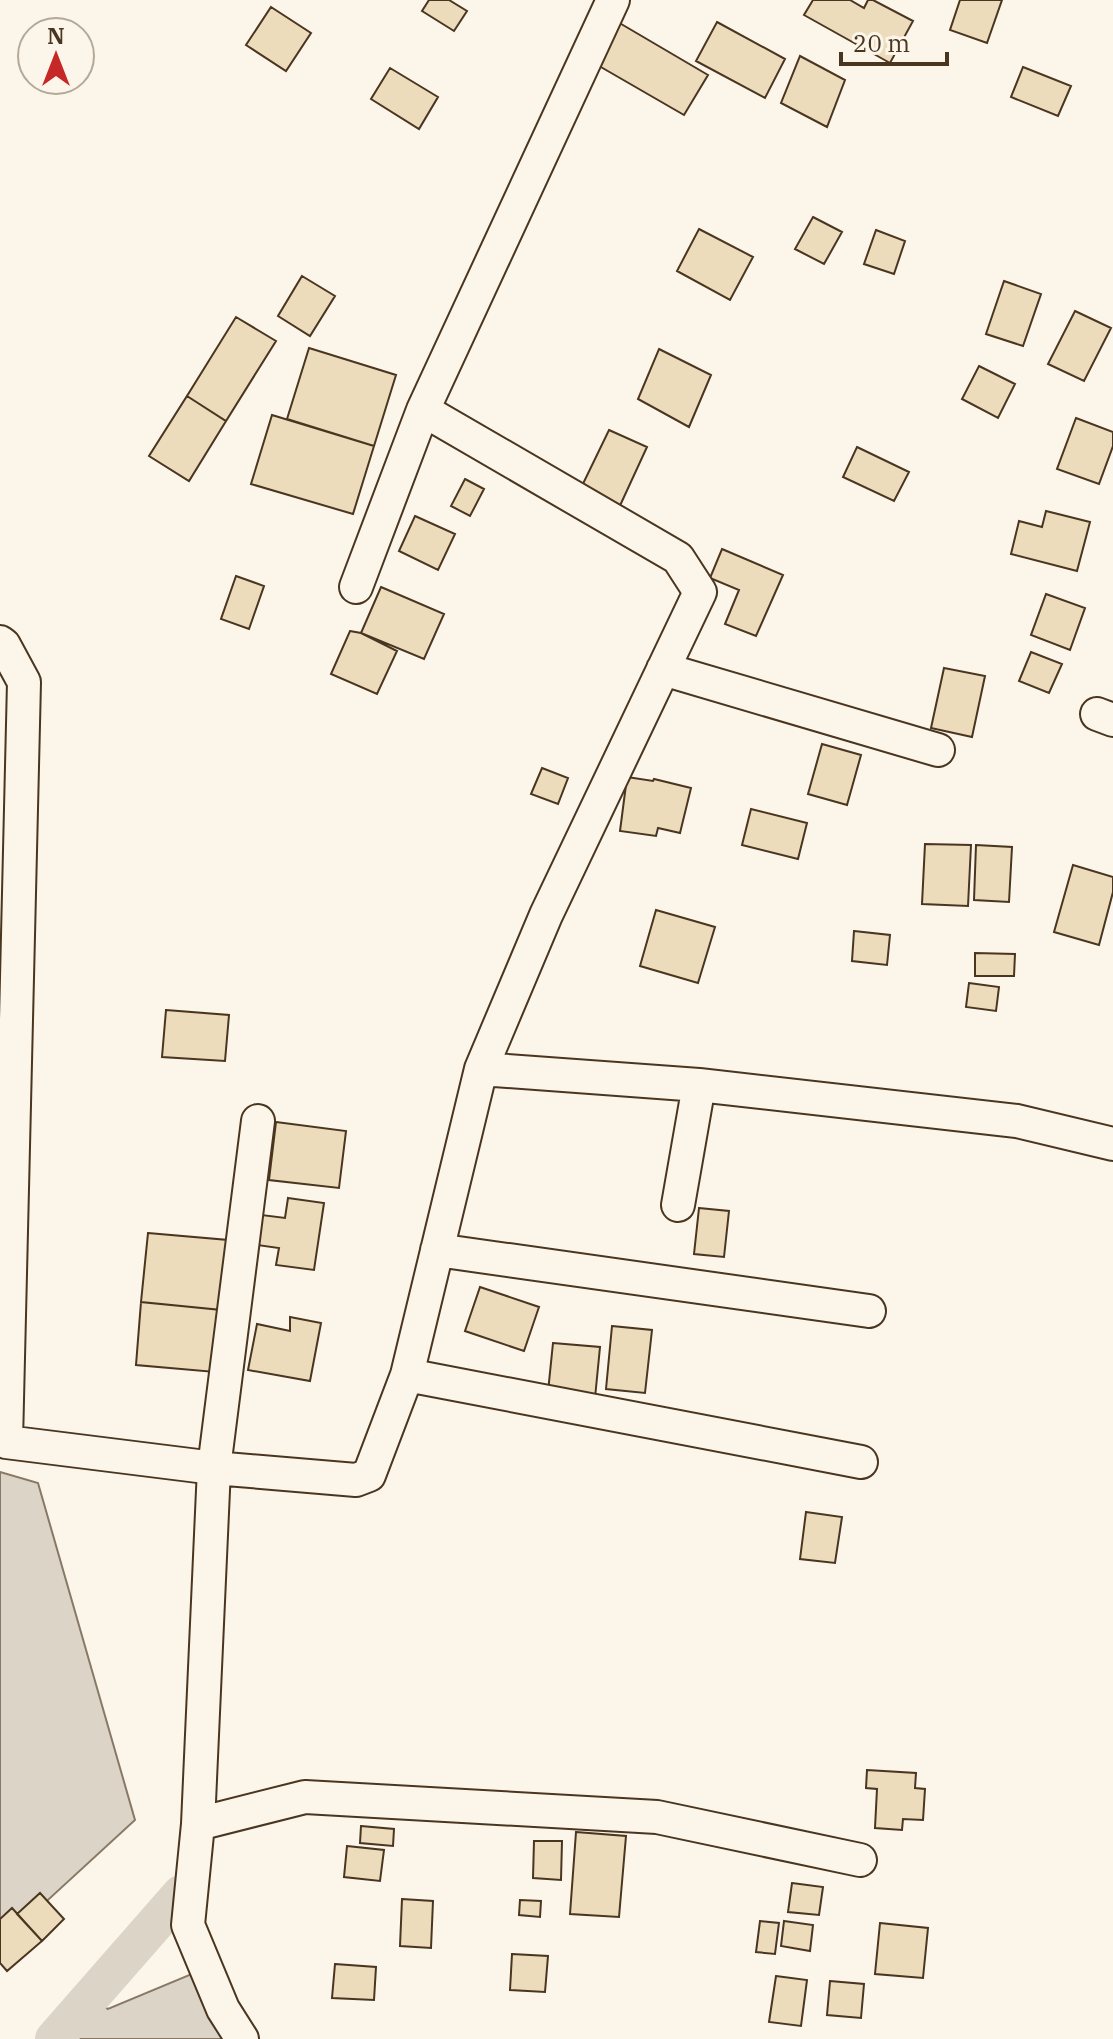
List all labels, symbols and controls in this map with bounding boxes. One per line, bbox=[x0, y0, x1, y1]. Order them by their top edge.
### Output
north arrow bbox=[16, 16, 96, 96]
scale bar bbox=[841, 16, 947, 66]
text: N bbox=[47, 21, 65, 50]
text: 20 m bbox=[853, 27, 910, 59]

